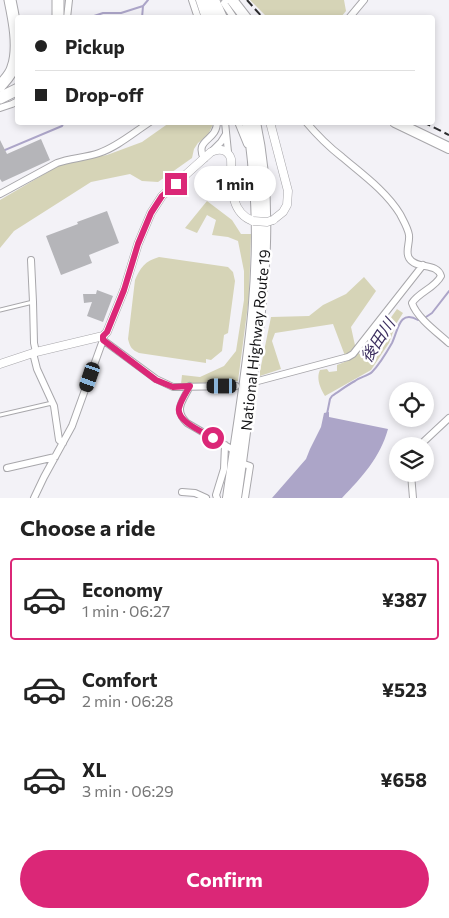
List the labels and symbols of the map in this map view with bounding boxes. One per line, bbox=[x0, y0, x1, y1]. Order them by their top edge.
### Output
callout: 1 min bbox=[194, 166, 276, 202]
route end bbox=[165, 173, 187, 195]
street label: National Highway Route 19 bbox=[237, 248, 273, 432]
water label: 後田川 bbox=[356, 313, 399, 365]
car bbox=[78, 360, 101, 394]
car bbox=[207, 379, 237, 394]
route start bbox=[202, 427, 224, 449]

